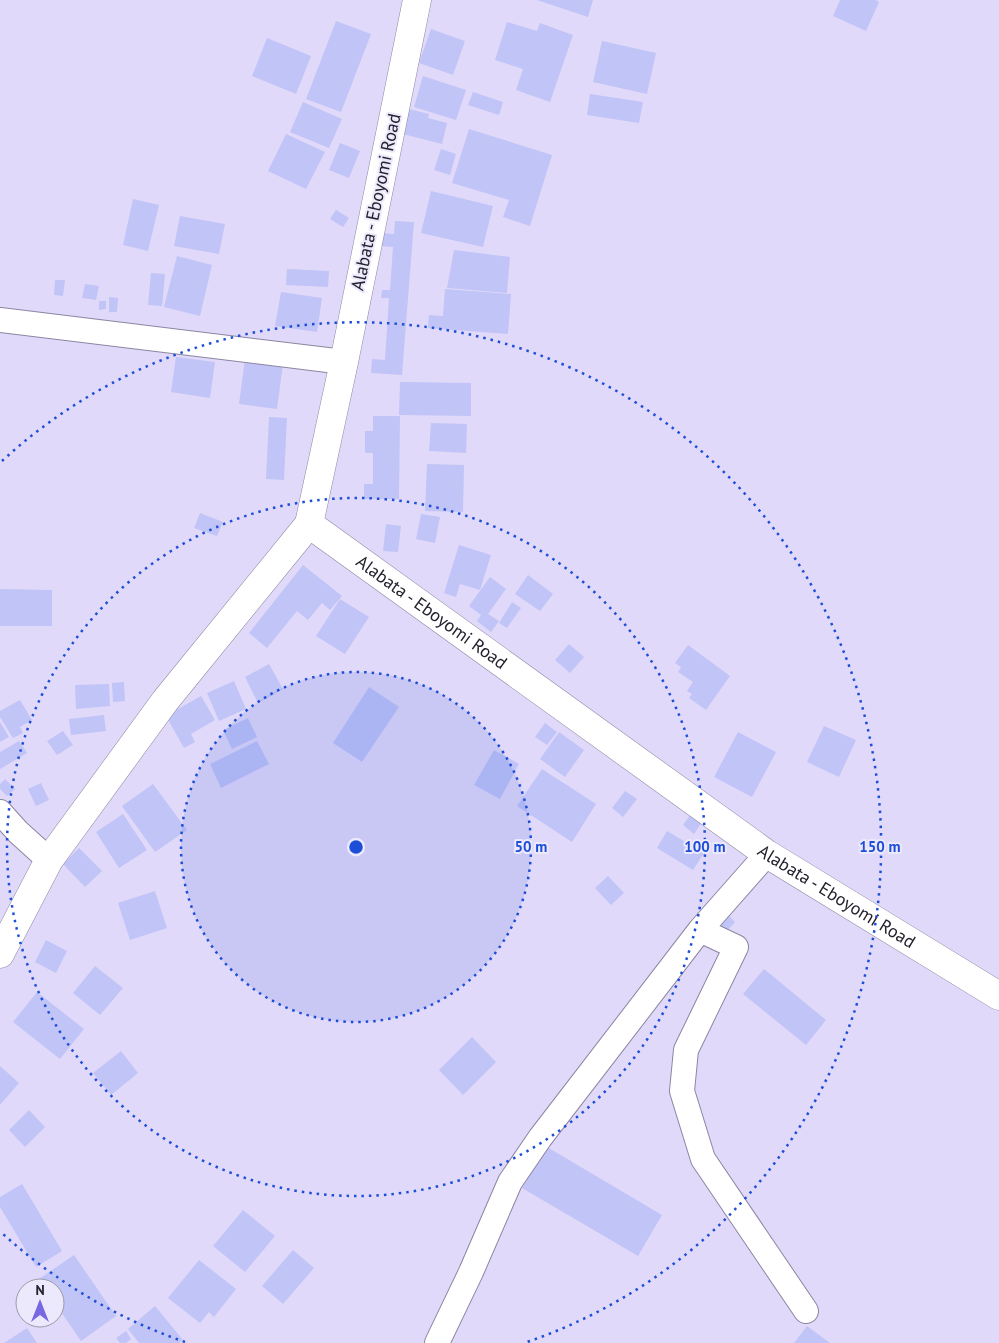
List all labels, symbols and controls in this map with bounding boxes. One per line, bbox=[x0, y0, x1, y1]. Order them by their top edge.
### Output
street label: Alabata - Eboyomi Road bbox=[345, 111, 406, 293]
street label: Alabata - Eboyomi Road bbox=[352, 550, 512, 674]
text: 50 m bbox=[515, 837, 547, 856]
text: 100 m bbox=[684, 837, 726, 856]
text: 150 m bbox=[859, 837, 901, 856]
centre of rings bbox=[347, 838, 365, 856]
street label: Alabata - Eboyomi Road bbox=[753, 839, 920, 953]
north arrow bbox=[15, 1278, 65, 1328]
text: N bbox=[35, 1281, 45, 1299]

